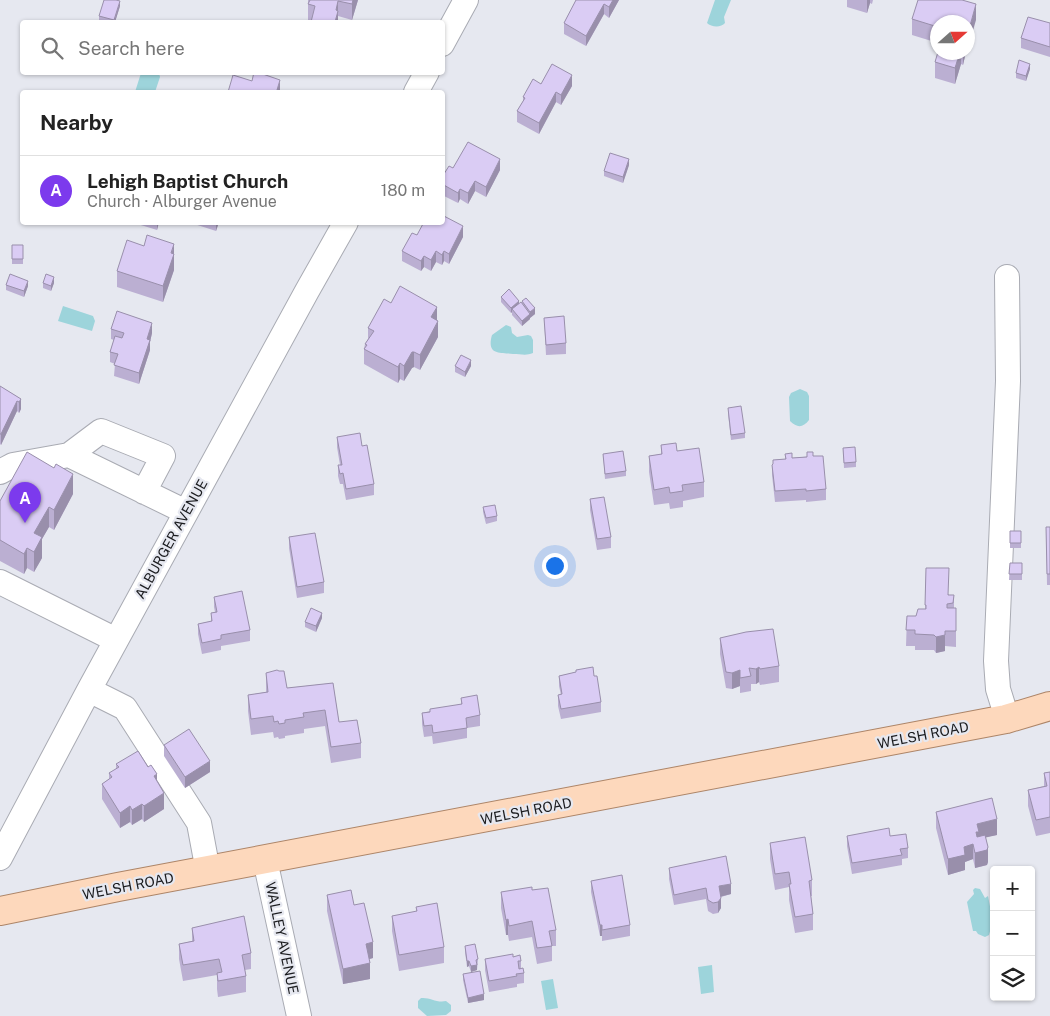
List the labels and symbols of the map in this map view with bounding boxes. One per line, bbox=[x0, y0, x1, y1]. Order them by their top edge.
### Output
north arrow bbox=[930, 15, 975, 60]
street label: ALBURGER AVENUE bbox=[132, 477, 210, 601]
pin: A bbox=[9, 482, 41, 523]
your location bbox=[542, 553, 568, 579]
street label: WELSH ROAD bbox=[876, 718, 970, 752]
street label: WELSH ROAD bbox=[479, 794, 573, 828]
street label: WELSH ROAD bbox=[81, 869, 175, 903]
street label: WALLEY AVENUE bbox=[262, 881, 302, 995]

